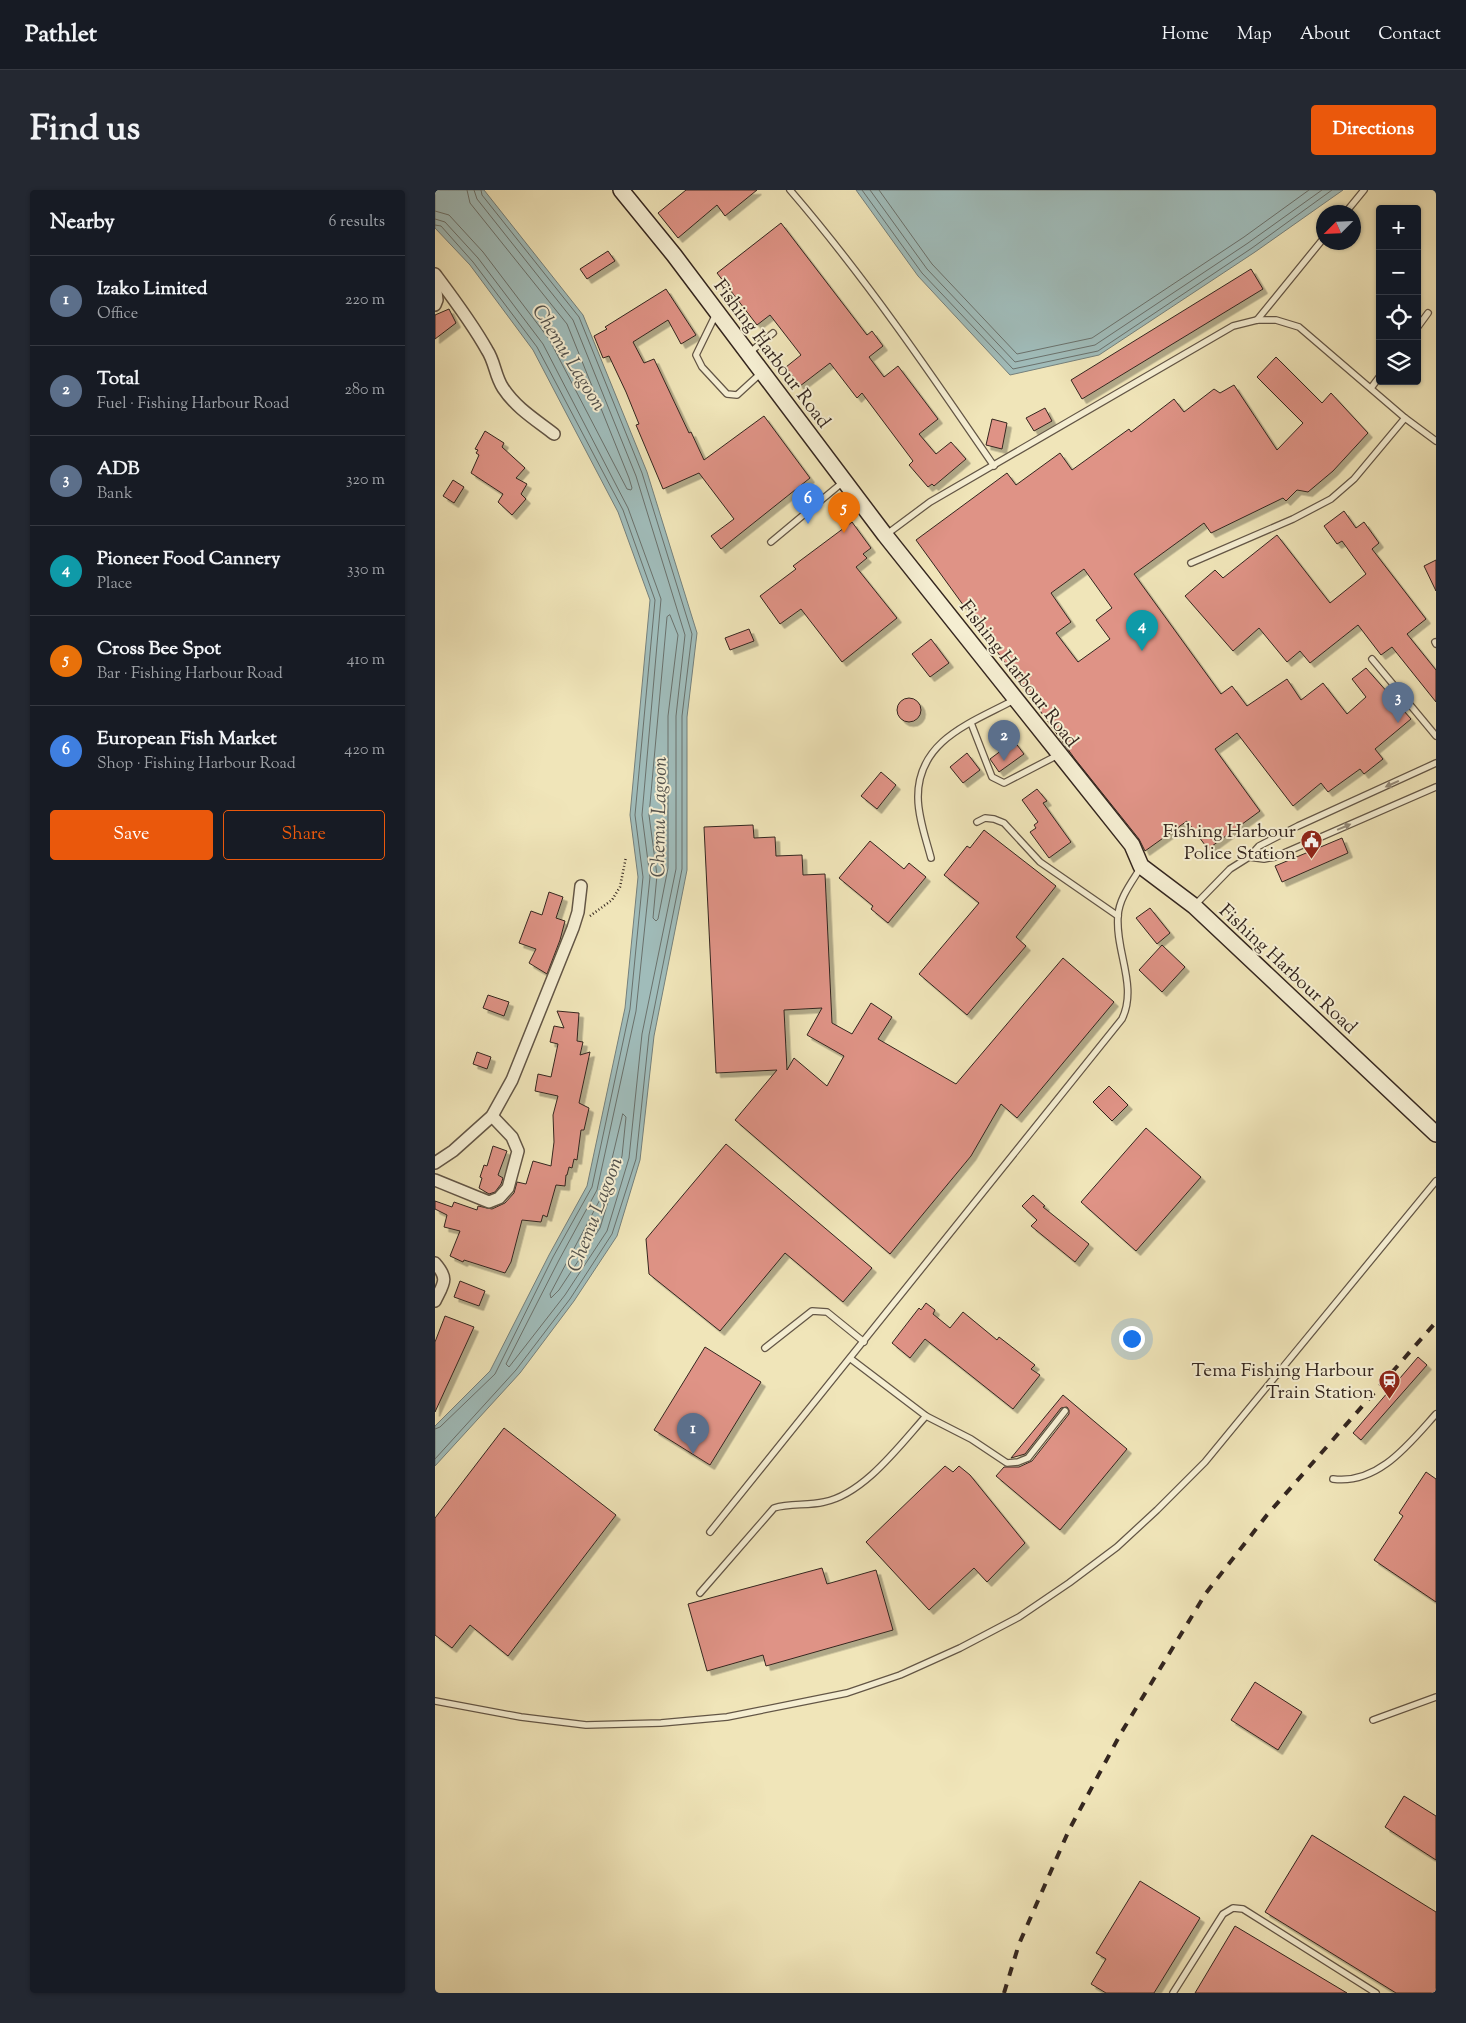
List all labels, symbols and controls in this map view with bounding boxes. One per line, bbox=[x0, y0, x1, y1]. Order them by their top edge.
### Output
text: Pathlet bbox=[25, 18, 97, 52]
text: Home bbox=[1162, 22, 1209, 48]
text: Map bbox=[1237, 22, 1272, 48]
text: About bbox=[1300, 22, 1350, 48]
text: Contact bbox=[1378, 22, 1441, 48]
text: Find us bbox=[30, 105, 140, 156]
button: Directions bbox=[1311, 105, 1436, 155]
north arrow bbox=[1316, 205, 1361, 250]
map controls bbox=[1376, 205, 1421, 385]
button: + bbox=[1376, 205, 1421, 250]
text: Nearby bbox=[50, 208, 115, 238]
text: 6 results bbox=[329, 211, 385, 234]
button: − bbox=[1376, 250, 1421, 295]
street label: Fishing Harbour Road bbox=[706, 274, 836, 435]
text: Izako Limited bbox=[97, 276, 208, 303]
text: 1 bbox=[63, 289, 69, 312]
text: 220 m bbox=[345, 289, 385, 312]
button: locate bbox=[1376, 295, 1421, 340]
water label: Chemu Lagoon bbox=[524, 299, 612, 418]
text: Office bbox=[97, 303, 138, 326]
button: layers bbox=[1376, 340, 1421, 385]
text: Total bbox=[97, 366, 140, 393]
text: 2 bbox=[62, 379, 70, 402]
text: 280 m bbox=[344, 379, 385, 402]
text: Fuel · Fishing Harbour Road bbox=[97, 393, 289, 416]
text: ADB bbox=[97, 456, 139, 483]
text: 3 bbox=[63, 469, 69, 492]
text: 320 m bbox=[346, 469, 385, 492]
text: Bank bbox=[97, 483, 133, 506]
pin: 6 bbox=[792, 483, 824, 524]
pin: 5 bbox=[828, 492, 860, 533]
text: Pioneer Food Cannery bbox=[97, 546, 280, 573]
text: 4 bbox=[62, 559, 70, 582]
text: 330 m bbox=[347, 559, 385, 582]
text: Place bbox=[97, 573, 132, 596]
street label: Fishing Harbour Road bbox=[952, 595, 1084, 754]
pin: 4 bbox=[1126, 610, 1158, 651]
text: Cross Bee Spot bbox=[97, 636, 221, 663]
text: 5 bbox=[63, 649, 69, 672]
text: 410 m bbox=[347, 649, 385, 672]
text: Bar · Fishing Harbour Road bbox=[97, 663, 283, 686]
pin: 3 bbox=[1382, 682, 1414, 723]
pin: 2 bbox=[988, 720, 1020, 761]
text: European Fish Market bbox=[97, 726, 277, 753]
text: 6 bbox=[62, 739, 70, 762]
text: 420 m bbox=[344, 739, 385, 762]
text: Shop · Fishing Harbour Road bbox=[97, 753, 296, 776]
water label: Chemu Lagoon bbox=[645, 756, 676, 878]
one-way arrow bbox=[1385, 780, 1399, 788]
button: Save bbox=[50, 810, 213, 860]
button: Share bbox=[223, 810, 385, 860]
place label: Fishing Harbour Police Station bbox=[1163, 819, 1296, 868]
one-way arrow bbox=[1337, 823, 1351, 831]
public building icon: Fishing Harbour Police Station bbox=[1300, 829, 1324, 860]
street label: Fishing Harbour Road bbox=[1212, 899, 1363, 1041]
water label: Chemu Lagoon bbox=[561, 1153, 632, 1277]
your location bbox=[1119, 1326, 1145, 1352]
place label: Tema Fishing Harbour Train Station bbox=[1192, 1358, 1374, 1407]
station icon: Tema Fishing Harbour Train Station bbox=[1378, 1368, 1402, 1399]
pin: 1 bbox=[677, 1413, 709, 1454]

